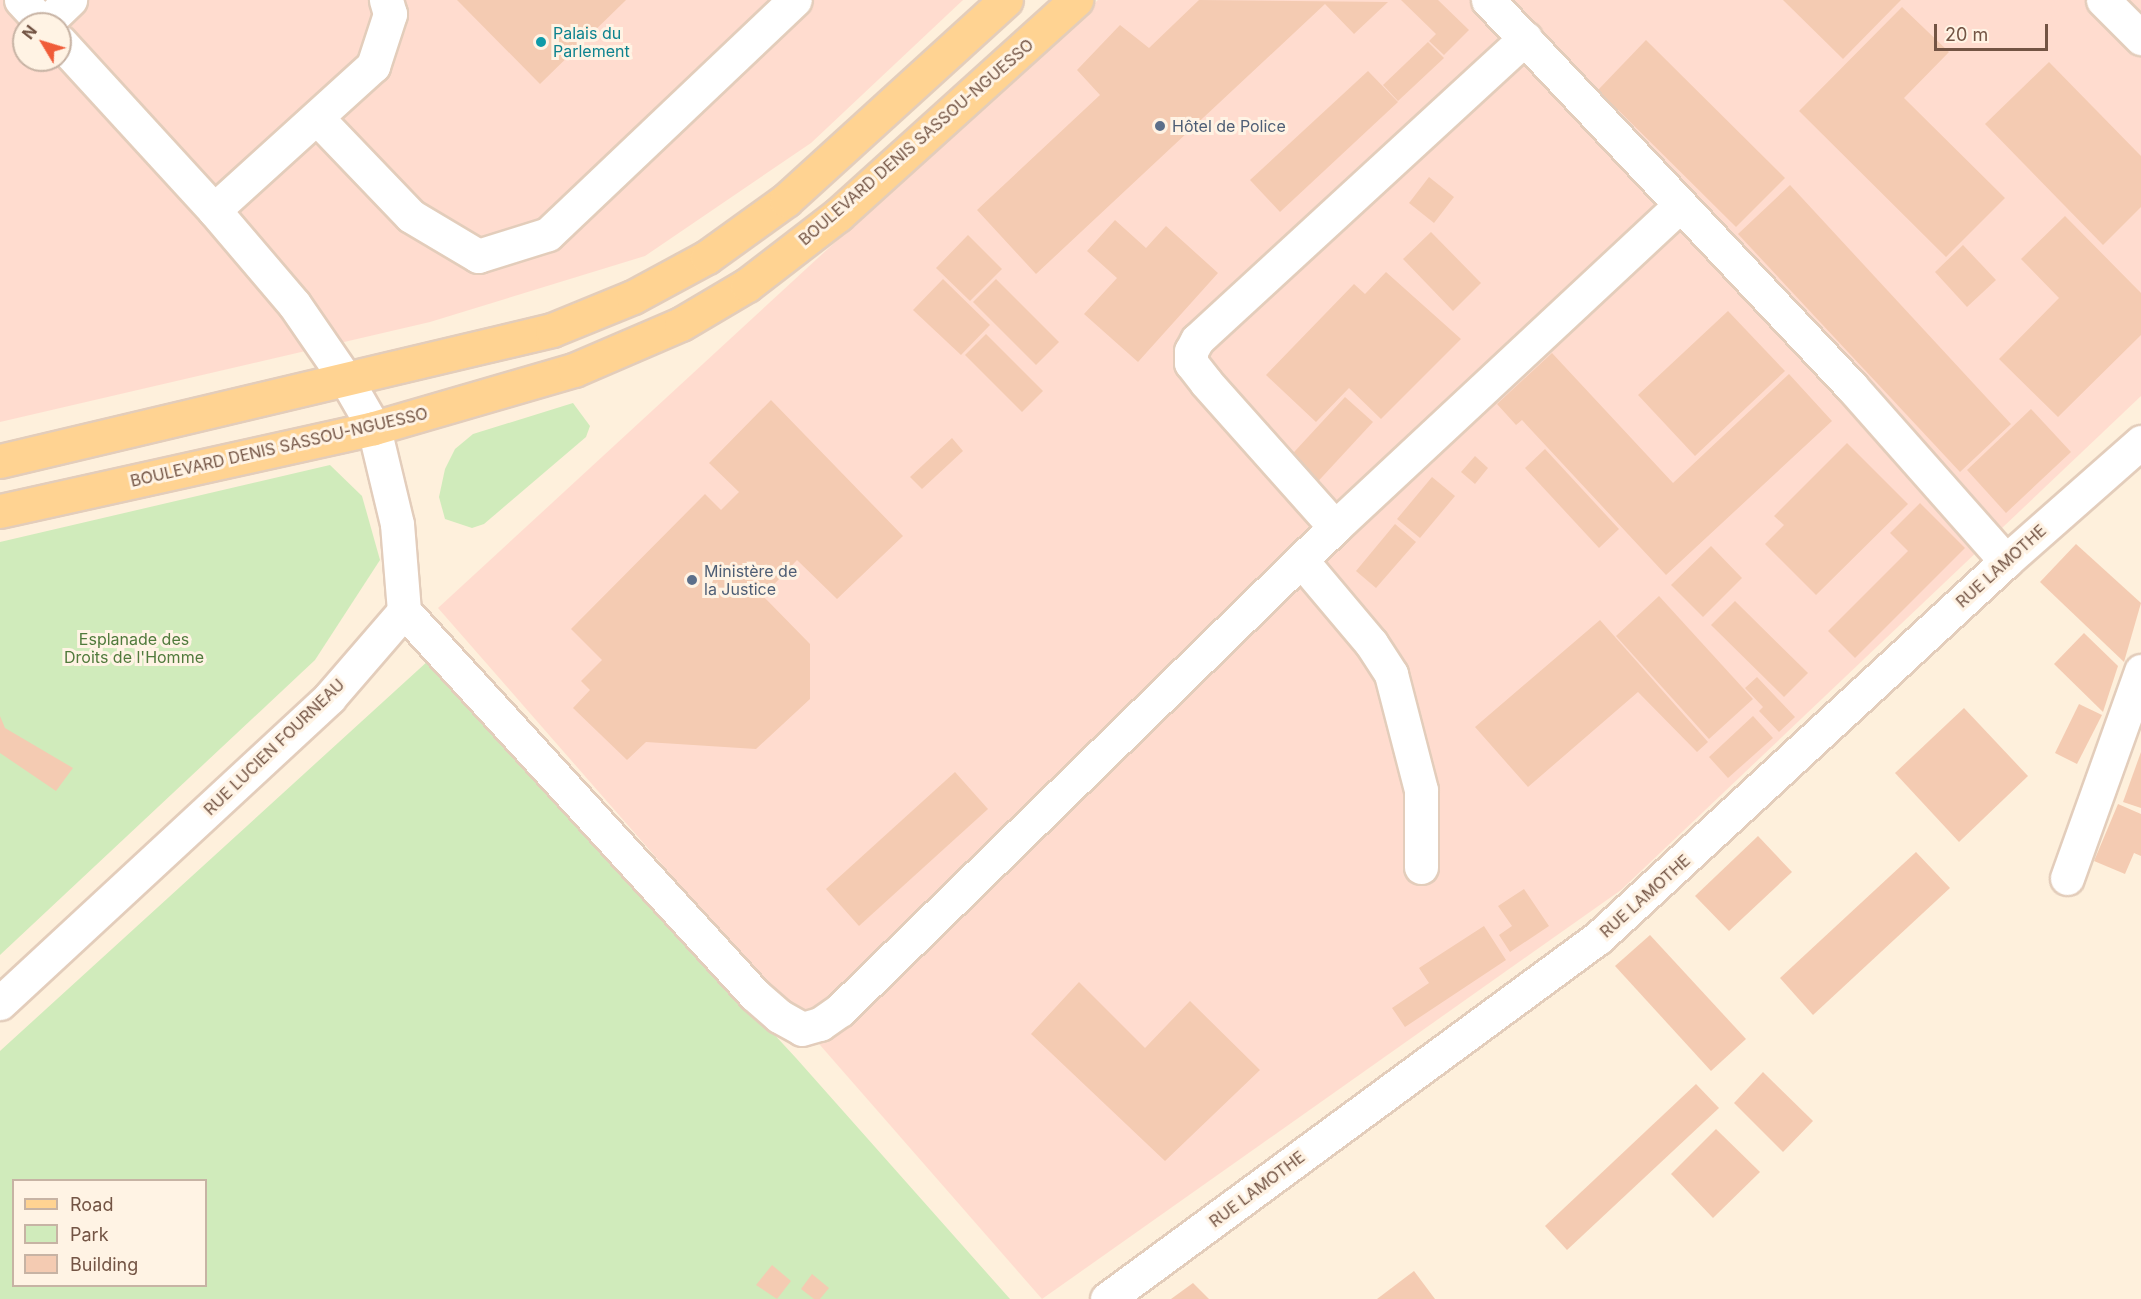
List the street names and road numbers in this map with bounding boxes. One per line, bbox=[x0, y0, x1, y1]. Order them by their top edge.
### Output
street label: BOULEVARD DENIS SASSOU-NGUESSO bbox=[795, 35, 1037, 249]
street label: BOULEVARD DENIS SASSOU-NGUESSO bbox=[128, 403, 430, 491]
street label: RUE LAMOTHE bbox=[1952, 521, 2050, 611]
street label: RUE LUCIEN FOURNEAU bbox=[200, 675, 348, 819]
street label: RUE LAMOTHE bbox=[1596, 851, 1694, 941]
street label: RUE LAMOTHE bbox=[1206, 1147, 1308, 1231]

